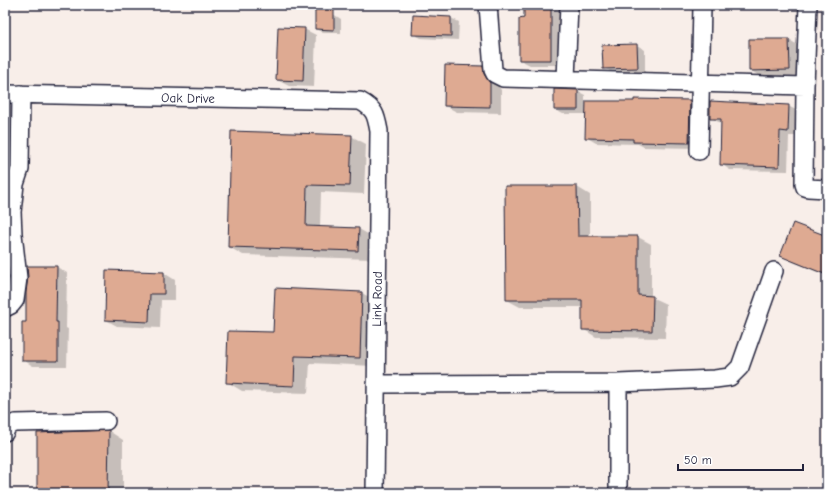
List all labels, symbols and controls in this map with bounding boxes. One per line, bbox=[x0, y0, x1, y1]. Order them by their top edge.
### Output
street label: Oak Drive bbox=[161, 90, 215, 106]
street label: Link Road bbox=[369, 271, 385, 327]
scale bar bbox=[678, 446, 803, 472]
text: 50 m bbox=[684, 453, 712, 467]

